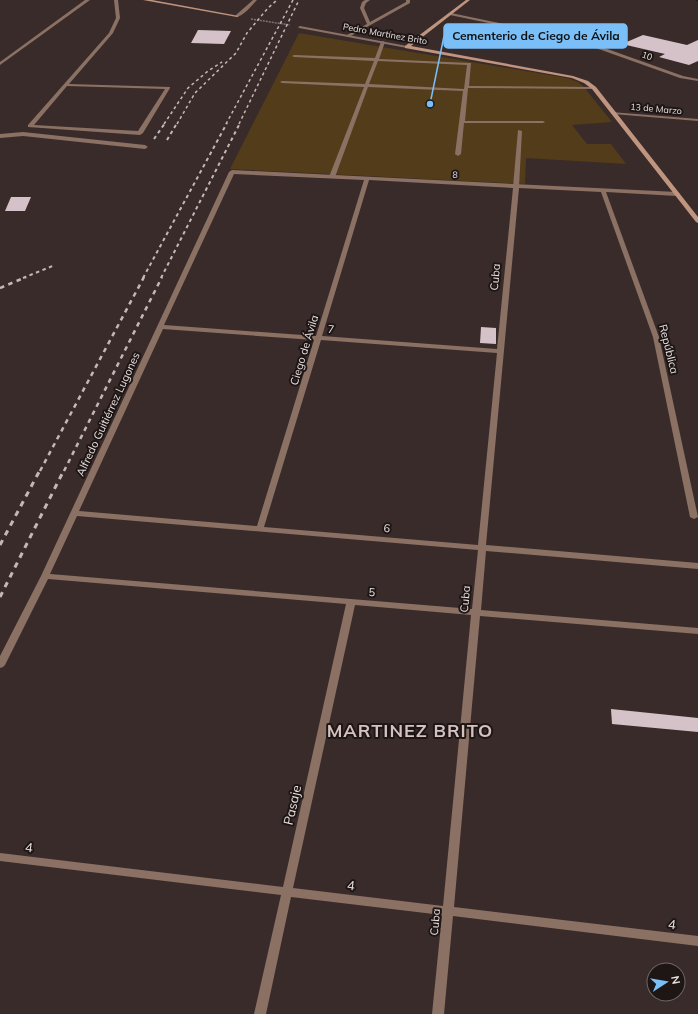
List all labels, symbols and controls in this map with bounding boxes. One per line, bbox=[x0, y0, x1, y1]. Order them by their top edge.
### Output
street label: Pedro Martínez Brito bbox=[342, 21, 428, 46]
callout: Cementerio de Ciego de Ávila bbox=[444, 24, 627, 48]
text: Cementerio de Ciego de Ávila bbox=[452, 28, 620, 43]
street label: 10 bbox=[640, 49, 654, 62]
street label: 13 de Marzo bbox=[630, 101, 682, 116]
street label: 8 bbox=[452, 169, 458, 180]
street label: Cuba bbox=[487, 263, 503, 291]
street label: Ciego de Ávila bbox=[287, 313, 321, 387]
street label: 7 bbox=[327, 322, 335, 336]
street label: República bbox=[656, 323, 682, 375]
street label: Alfredo Guitiérrez Lugones bbox=[73, 350, 143, 478]
street label: 6 bbox=[383, 521, 391, 535]
street label: 5 bbox=[368, 585, 376, 599]
street label: Cuba bbox=[457, 585, 473, 613]
district label: MARTINEZ BRITO bbox=[327, 719, 493, 742]
street label: Pasaje bbox=[280, 784, 304, 826]
street label: 4 bbox=[24, 839, 34, 855]
street label: 4 bbox=[346, 877, 356, 893]
street label: Cuba bbox=[427, 908, 443, 936]
street label: 4 bbox=[667, 916, 677, 932]
north arrow bbox=[646, 962, 686, 1002]
text: N bbox=[668, 974, 683, 985]

